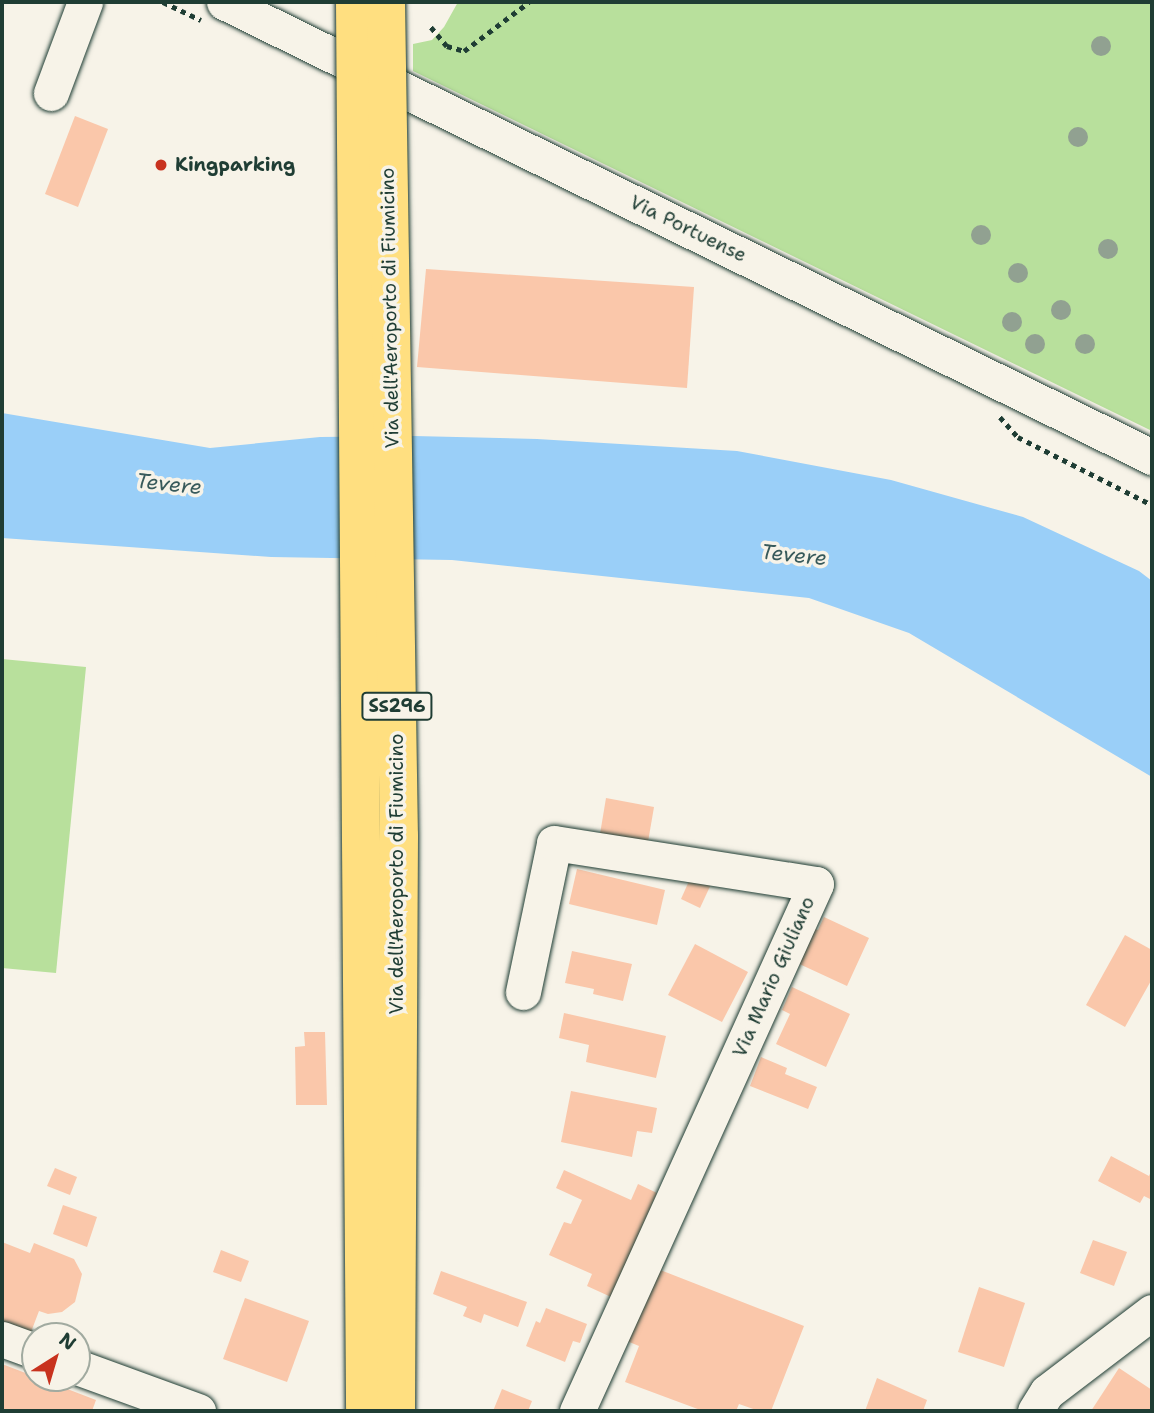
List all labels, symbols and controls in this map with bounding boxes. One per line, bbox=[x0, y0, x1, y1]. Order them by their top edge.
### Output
place label: Kingparking bbox=[175, 154, 295, 176]
marker: Kingparking bbox=[153, 157, 169, 173]
street label: Via dell'Aeroporto di Fiumicino bbox=[376, 167, 404, 449]
street label: Via Portuense bbox=[626, 191, 750, 267]
water label: Tevere bbox=[135, 468, 203, 500]
water label: Tevere bbox=[760, 539, 828, 571]
road number: SS296 bbox=[360, 692, 434, 720]
street label: Via dell'Aeroporto di Fiumicino bbox=[386, 734, 408, 1014]
street label: Via Mario Giuliano bbox=[728, 893, 820, 1061]
north arrow bbox=[21, 1322, 91, 1392]
text: N bbox=[54, 1327, 81, 1356]

